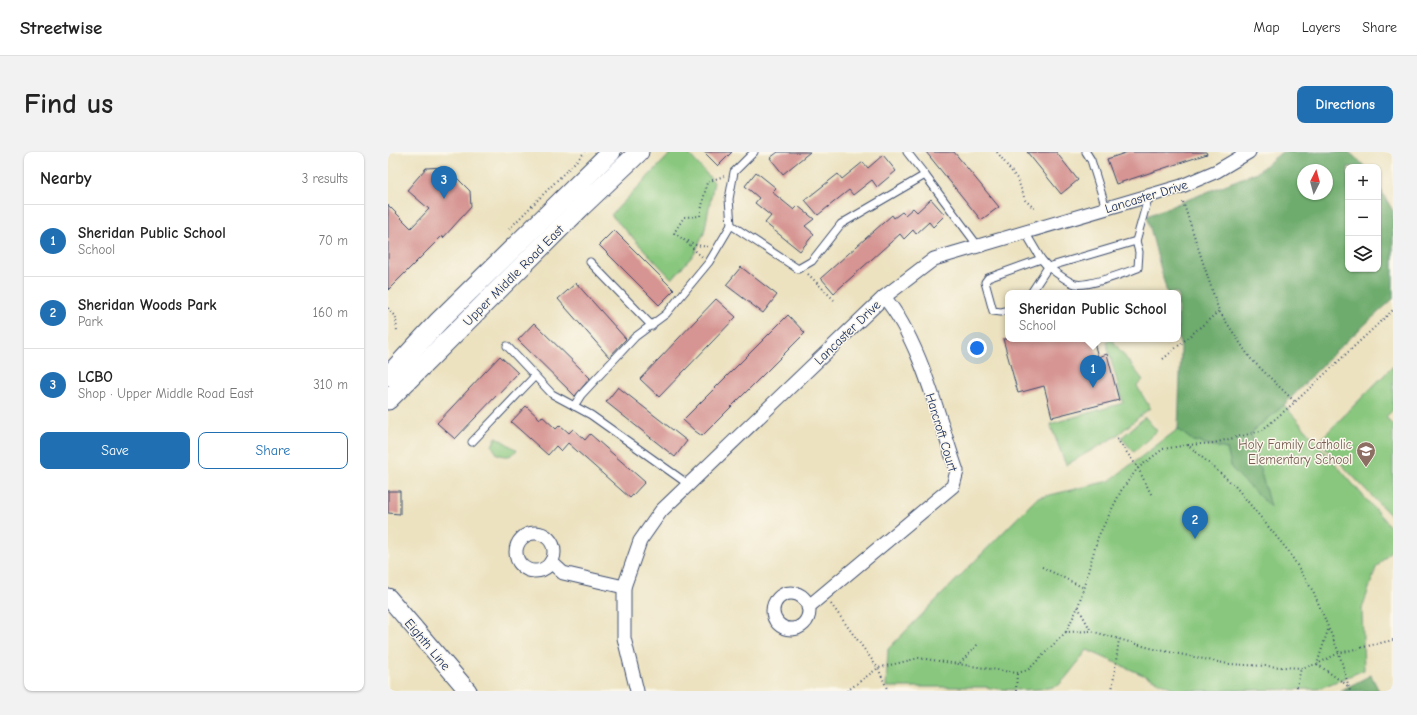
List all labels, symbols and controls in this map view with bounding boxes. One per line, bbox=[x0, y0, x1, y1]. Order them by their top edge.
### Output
text: Streetwise bbox=[20, 17, 102, 39]
text: Map bbox=[1253, 19, 1280, 36]
text: Layers bbox=[1302, 19, 1340, 36]
text: Share bbox=[1362, 19, 1397, 36]
button: Directions bbox=[1297, 86, 1393, 123]
text: Find us bbox=[24, 88, 113, 120]
north arrow bbox=[1297, 164, 1333, 200]
map controls bbox=[1345, 164, 1381, 272]
button: + bbox=[1345, 164, 1381, 200]
pin: 3 bbox=[431, 166, 457, 199]
text: Nearby bbox=[40, 169, 91, 188]
text: 3 results bbox=[302, 171, 348, 186]
street label: Lancaster Drive bbox=[1103, 177, 1190, 216]
button: − bbox=[1345, 200, 1381, 236]
street label: Upper Middle Road East bbox=[460, 221, 568, 329]
text: Sheridan Public School bbox=[78, 224, 226, 242]
text: 1 bbox=[50, 233, 56, 248]
text: 70 m bbox=[319, 233, 348, 248]
button: layers bbox=[1345, 236, 1381, 272]
text: School bbox=[78, 242, 115, 257]
popup bbox=[1005, 290, 1181, 342]
text: Sheridan Woods Park bbox=[78, 296, 217, 314]
street label: Lancaster Drive bbox=[811, 297, 884, 368]
text: Sheridan Public School bbox=[1019, 300, 1167, 318]
text: 2 bbox=[50, 305, 56, 320]
text: 160 m bbox=[313, 305, 348, 320]
text: Park bbox=[78, 314, 103, 329]
text: School bbox=[1019, 318, 1056, 333]
your location bbox=[967, 338, 987, 358]
pin: 1 bbox=[1080, 355, 1106, 388]
text: LCBO bbox=[78, 368, 113, 386]
text: 3 bbox=[50, 377, 56, 392]
text: 310 m bbox=[313, 377, 348, 392]
text: Shop · Upper Middle Road East bbox=[78, 386, 253, 401]
street label: Harcroft Court bbox=[923, 391, 961, 474]
button: Save bbox=[40, 432, 190, 469]
button: Share bbox=[198, 432, 348, 469]
place label: Holy Family Catholic Elementary School bbox=[1238, 437, 1352, 467]
school or university icon: Holy Family Catholic Elementary School bbox=[1355, 440, 1377, 468]
pin: 2 bbox=[1182, 506, 1208, 539]
street label: Eighth Line bbox=[402, 615, 454, 674]

